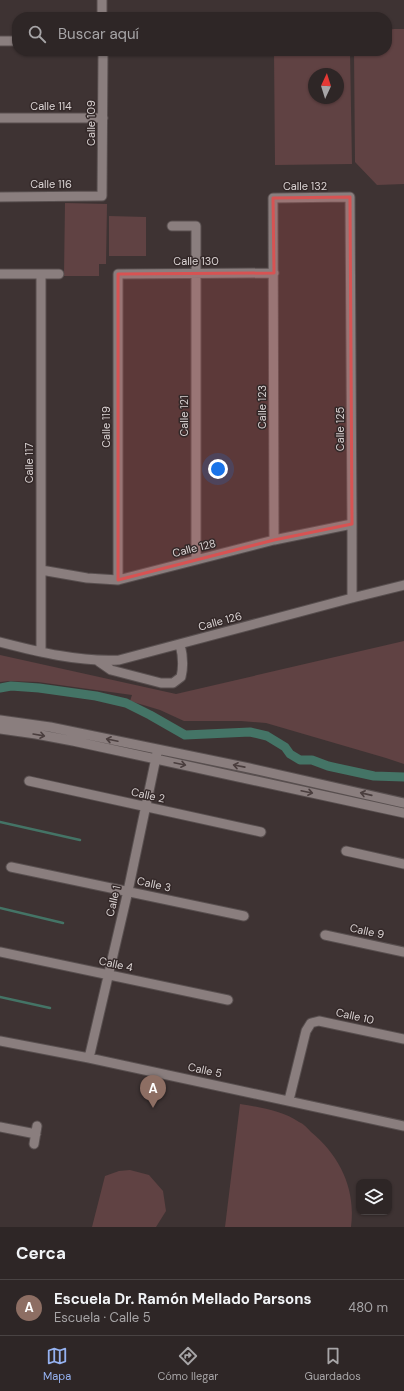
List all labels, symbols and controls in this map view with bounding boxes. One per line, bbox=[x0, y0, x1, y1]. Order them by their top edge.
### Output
search box bbox=[12, 12, 392, 56]
icon: search bbox=[26, 23, 48, 45]
text: Buscar aquí bbox=[58, 24, 139, 44]
north arrow bbox=[308, 68, 344, 104]
street label: Calle 114 bbox=[30, 99, 72, 113]
street label: Calle 109 bbox=[84, 100, 98, 146]
street label: Calle 116 bbox=[30, 177, 72, 191]
street label: Calle 132 bbox=[283, 179, 327, 193]
street label: Calle 130 bbox=[173, 254, 219, 268]
street label: Calle 123 bbox=[255, 385, 269, 429]
street label: Calle 121 bbox=[177, 395, 191, 437]
street label: Calle 119 bbox=[99, 406, 113, 448]
street label: Calle 125 bbox=[333, 407, 347, 451]
street label: Calle 117 bbox=[22, 443, 36, 483]
your location bbox=[208, 459, 228, 479]
street label: Calle 128 bbox=[171, 536, 217, 560]
street label: Calle 126 bbox=[197, 608, 243, 634]
one-way arrow bbox=[32, 731, 45, 739]
one-way arrow bbox=[106, 735, 119, 743]
one-way arrow bbox=[173, 761, 186, 769]
one-way arrow bbox=[233, 762, 246, 770]
street label: Calle 2 bbox=[130, 785, 166, 805]
one-way arrow bbox=[300, 788, 313, 796]
one-way arrow bbox=[360, 790, 373, 798]
street label: Calle 3 bbox=[136, 874, 172, 894]
street label: Calle 1 bbox=[103, 884, 123, 918]
street label: Calle 9 bbox=[348, 921, 386, 941]
street label: Calle 4 bbox=[98, 954, 135, 975]
street label: Calle 10 bbox=[335, 1005, 375, 1027]
street label: Calle 5 bbox=[187, 1060, 224, 1081]
pin: A bbox=[140, 1075, 166, 1108]
map controls bbox=[356, 1179, 392, 1215]
button: layers bbox=[356, 1179, 392, 1215]
text: Cerca bbox=[16, 1242, 66, 1264]
text: Escuela Dr. Ramón Mellado Parsons bbox=[54, 1289, 312, 1309]
text: A bbox=[24, 1299, 34, 1316]
text: 480 m bbox=[348, 1299, 388, 1316]
text: Escuela · Calle 5 bbox=[54, 1309, 151, 1326]
tab: Mapa bbox=[43, 1345, 71, 1383]
tab: Cómo llegar bbox=[157, 1345, 218, 1383]
tab: Guardados bbox=[305, 1345, 361, 1383]

